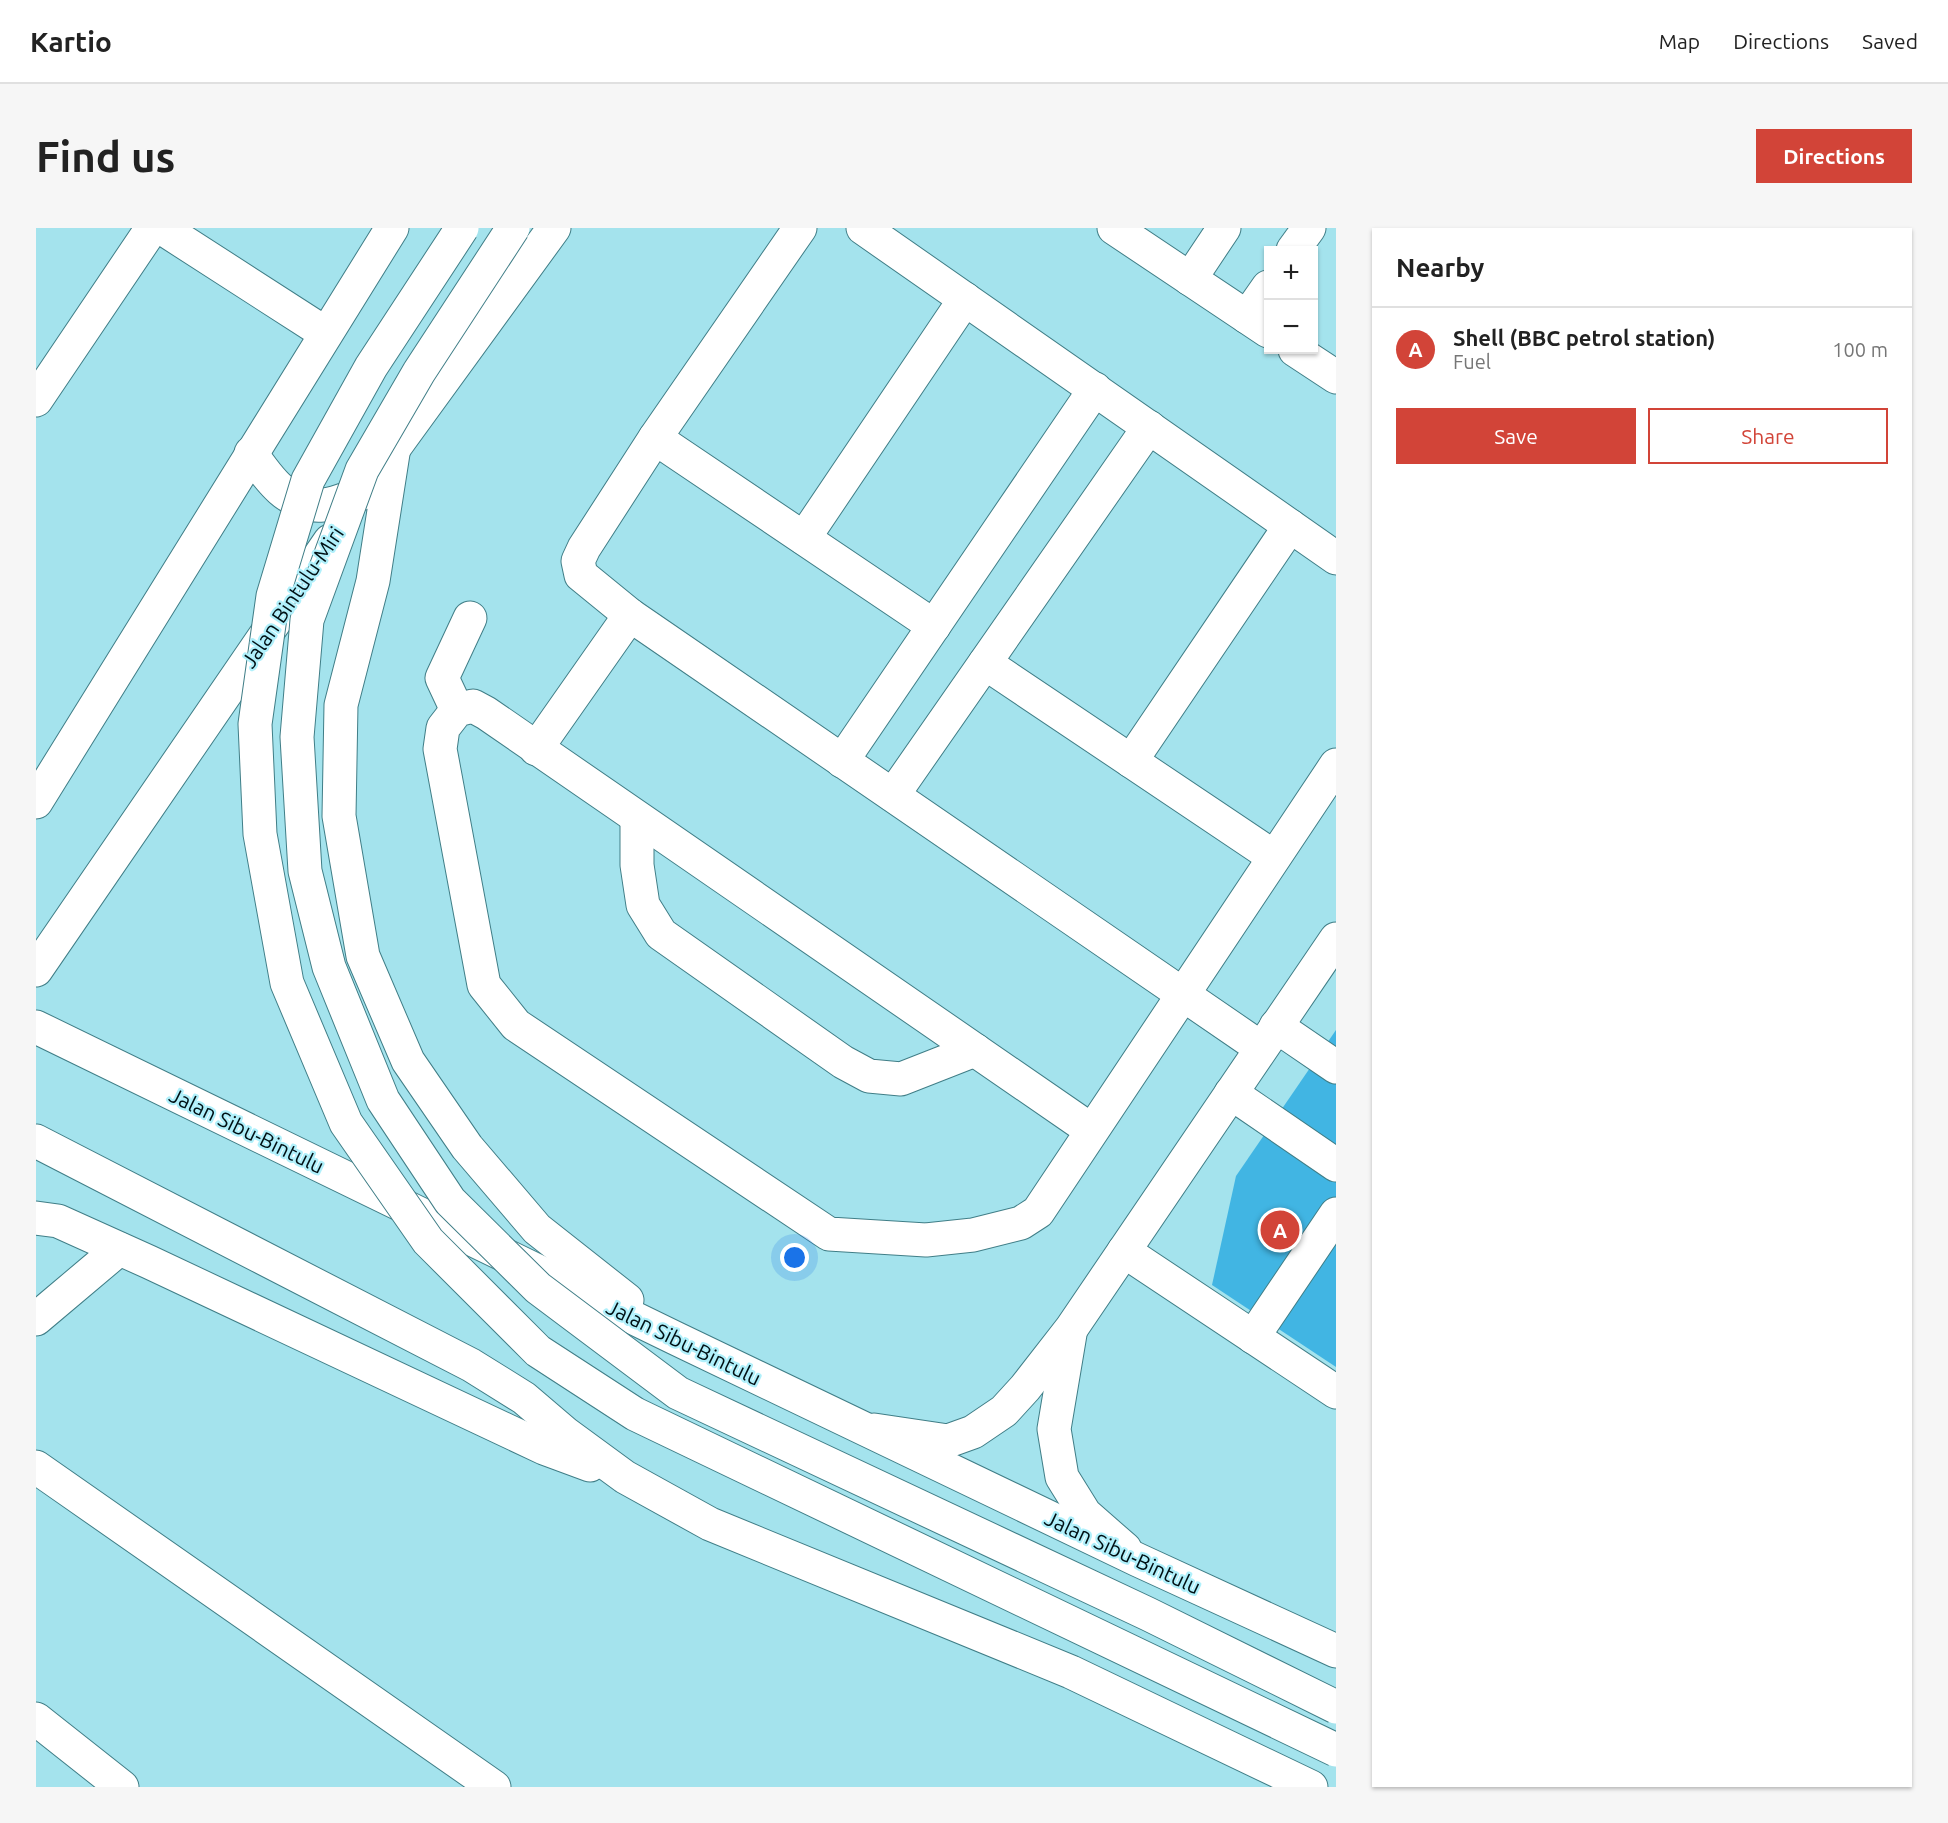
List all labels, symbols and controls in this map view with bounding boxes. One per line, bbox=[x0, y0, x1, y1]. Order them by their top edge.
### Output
text: Kartio bbox=[30, 26, 112, 57]
text: Map bbox=[1659, 29, 1700, 53]
text: Directions bbox=[1733, 29, 1829, 53]
text: Saved bbox=[1862, 29, 1918, 53]
button: Directions bbox=[1756, 129, 1912, 183]
text: Find us bbox=[36, 133, 175, 180]
map controls bbox=[1264, 246, 1318, 354]
button: + bbox=[1264, 246, 1318, 300]
text: Nearby bbox=[1396, 253, 1484, 282]
button: − bbox=[1264, 300, 1318, 354]
text: Shell (BBC petrol station) bbox=[1453, 325, 1715, 350]
text: A bbox=[1408, 338, 1423, 361]
text: 100 m bbox=[1832, 338, 1888, 361]
text: Fuel bbox=[1453, 350, 1491, 373]
button: Save bbox=[1396, 408, 1636, 464]
button: Share bbox=[1648, 408, 1888, 464]
street label: Jalan Bintulu-Miri bbox=[236, 522, 348, 672]
street label: Jalan Sibu-Bintulu bbox=[166, 1082, 328, 1178]
pin: A bbox=[1260, 1208, 1300, 1252]
your location bbox=[780, 1243, 809, 1272]
street label: Jalan Sibu-Bintulu bbox=[603, 1294, 765, 1390]
street label: Jalan Sibu-Bintulu bbox=[1041, 1505, 1205, 1599]

